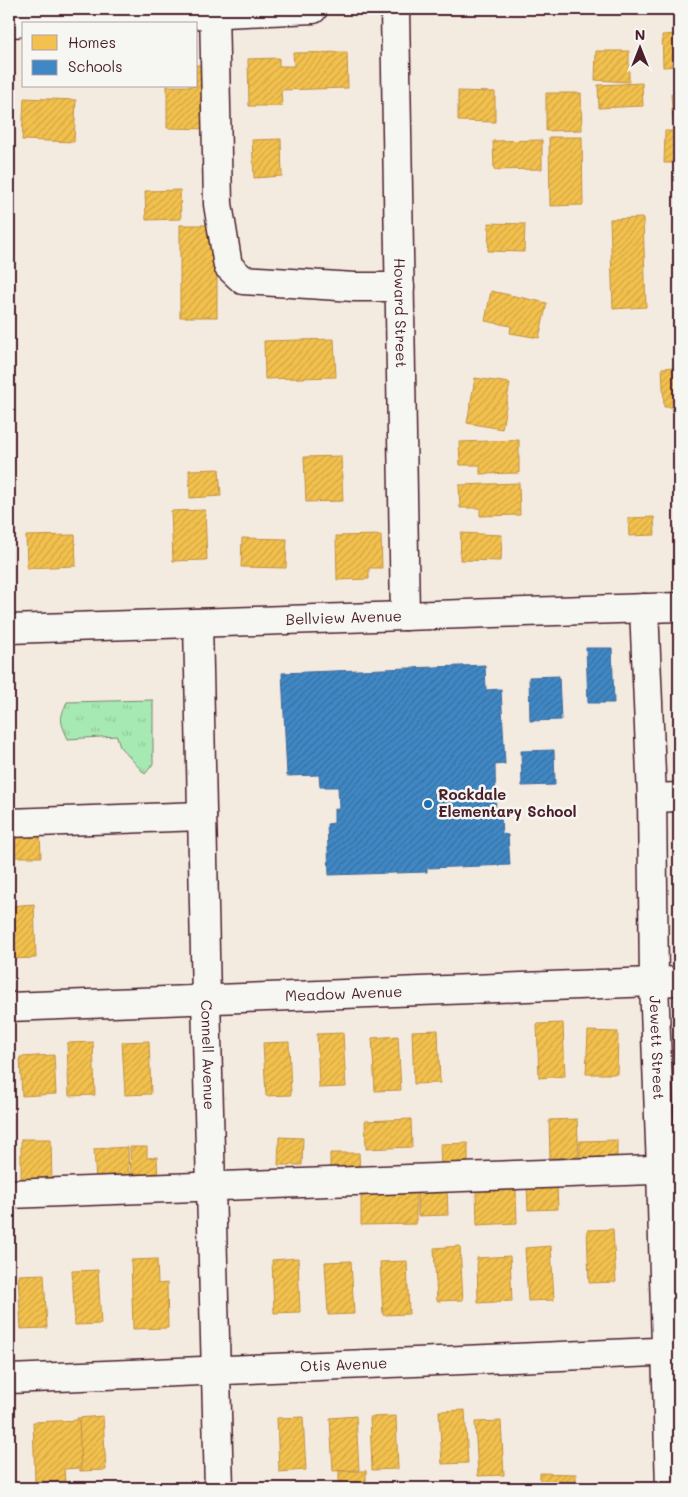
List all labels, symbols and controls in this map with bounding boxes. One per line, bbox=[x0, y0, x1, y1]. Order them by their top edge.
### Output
legend bbox=[22, 22, 198, 88]
north arrow bbox=[616, 22, 666, 72]
text: N bbox=[635, 25, 645, 44]
text: Homes bbox=[68, 32, 116, 52]
text: Schools bbox=[68, 56, 123, 76]
street label: Howard Street bbox=[390, 258, 412, 368]
street label: Bellview Avenue bbox=[285, 605, 402, 629]
place label: Rockdale Elementary School bbox=[438, 784, 577, 821]
marker: Rockdale Elementary School bbox=[422, 798, 434, 810]
street label: Meadow Avenue bbox=[285, 981, 403, 1005]
street label: Jewett Street bbox=[646, 995, 669, 1100]
street label: Connell Avenue bbox=[197, 1000, 220, 1110]
street label: Otis Avenue bbox=[300, 1352, 388, 1376]

